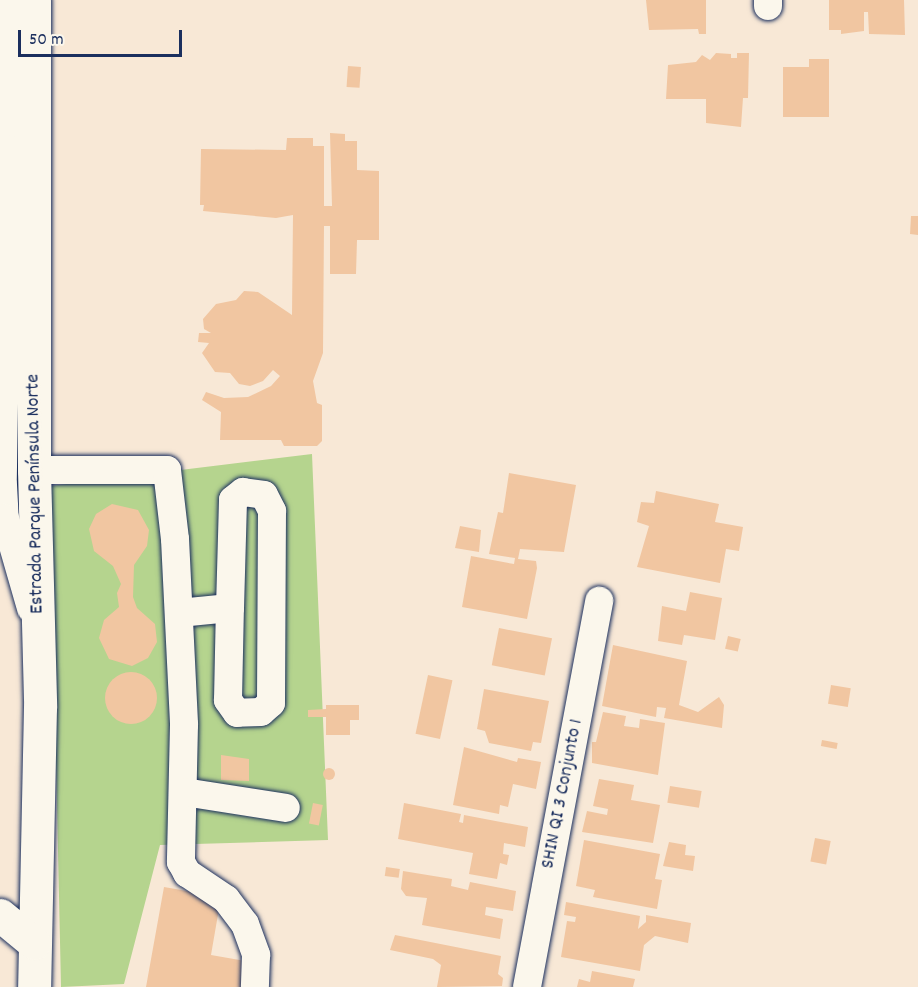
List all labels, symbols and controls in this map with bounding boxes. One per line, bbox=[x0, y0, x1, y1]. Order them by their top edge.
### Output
scale bar bbox=[21, 18, 184, 56]
text: 50 m bbox=[29, 28, 64, 53]
street label: Estrada Parque Península Norte bbox=[22, 374, 50, 614]
street label: SHIN QI 3 Conjunto 1 bbox=[537, 717, 589, 871]

